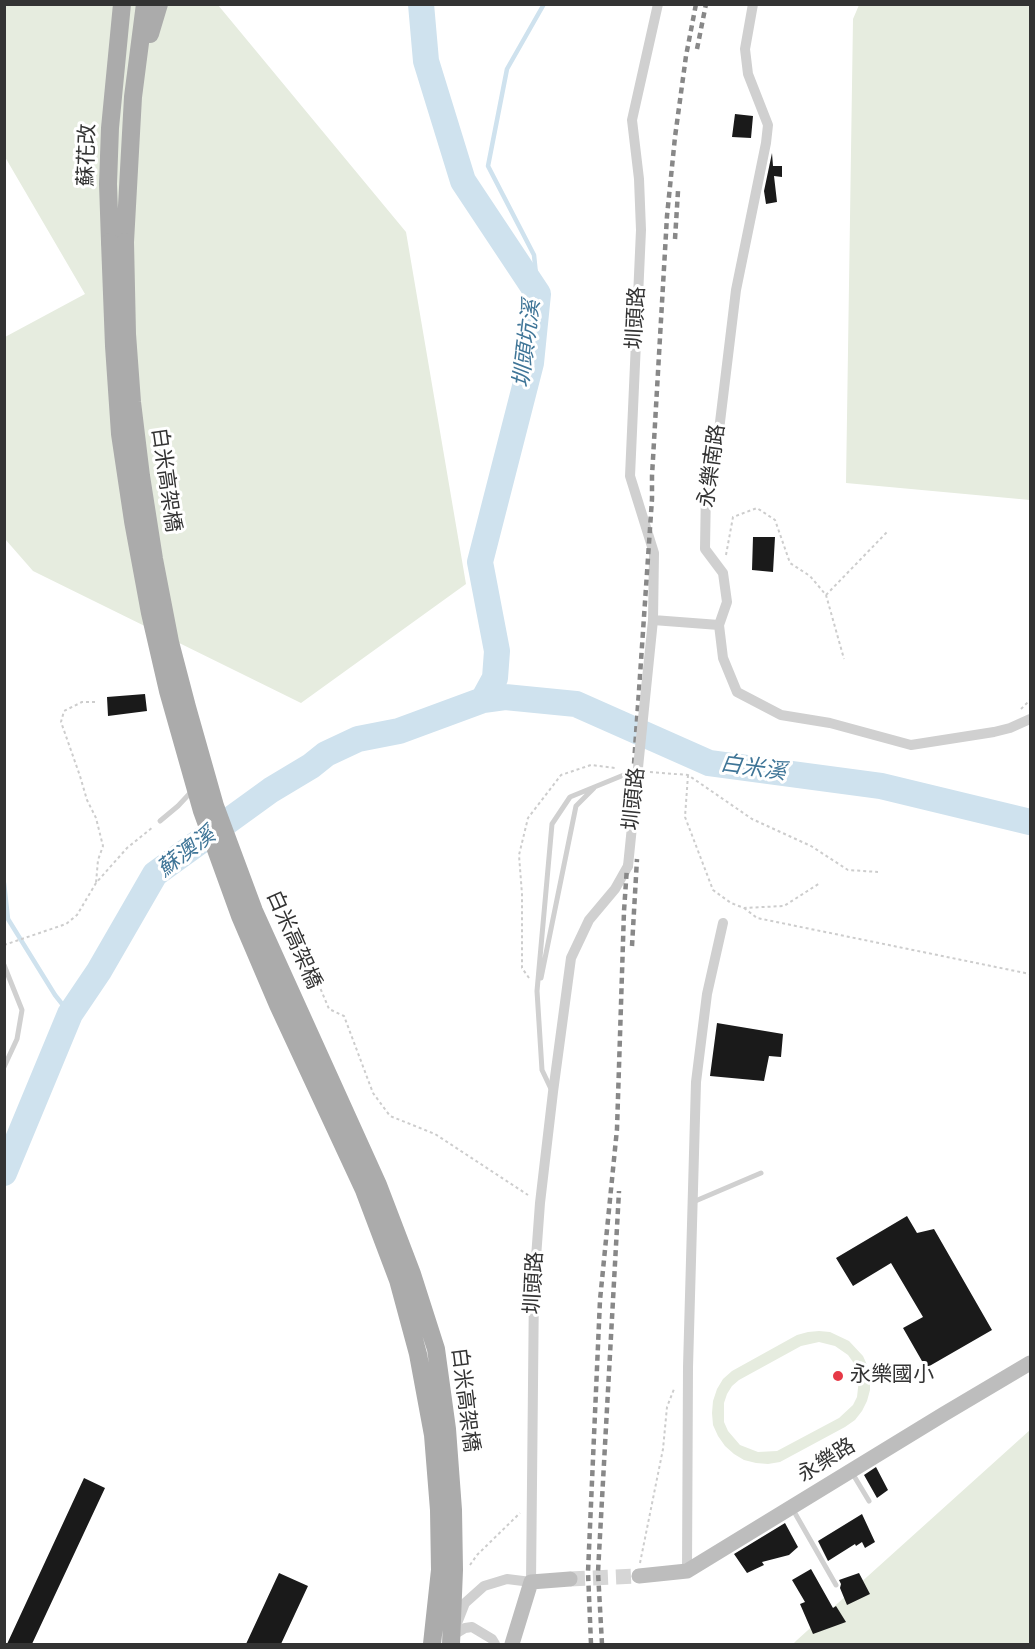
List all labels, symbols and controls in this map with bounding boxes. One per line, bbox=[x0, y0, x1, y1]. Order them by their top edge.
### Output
street label: 蘇花改 bbox=[74, 123, 102, 187]
street label: 圳頭路 bbox=[623, 286, 651, 350]
water label: 圳頭坑溪 bbox=[510, 299, 546, 389]
street label: 永樂南路 bbox=[695, 423, 731, 509]
street label: 白米高架橋 bbox=[145, 426, 185, 534]
water label: 白米溪 bbox=[718, 751, 788, 787]
street label: 圳頭路 bbox=[619, 766, 651, 832]
water label: 蘇澳溪 bbox=[153, 823, 221, 883]
street label: 白米高架橋 bbox=[260, 887, 326, 993]
street label: 圳頭路 bbox=[521, 1251, 549, 1315]
street label: 白米高架橋 bbox=[445, 1346, 483, 1454]
place label: 永樂國小 bbox=[850, 1363, 934, 1389]
marker: 永樂國小 bbox=[831, 1369, 845, 1383]
street label: 永樂路 bbox=[794, 1434, 860, 1488]

